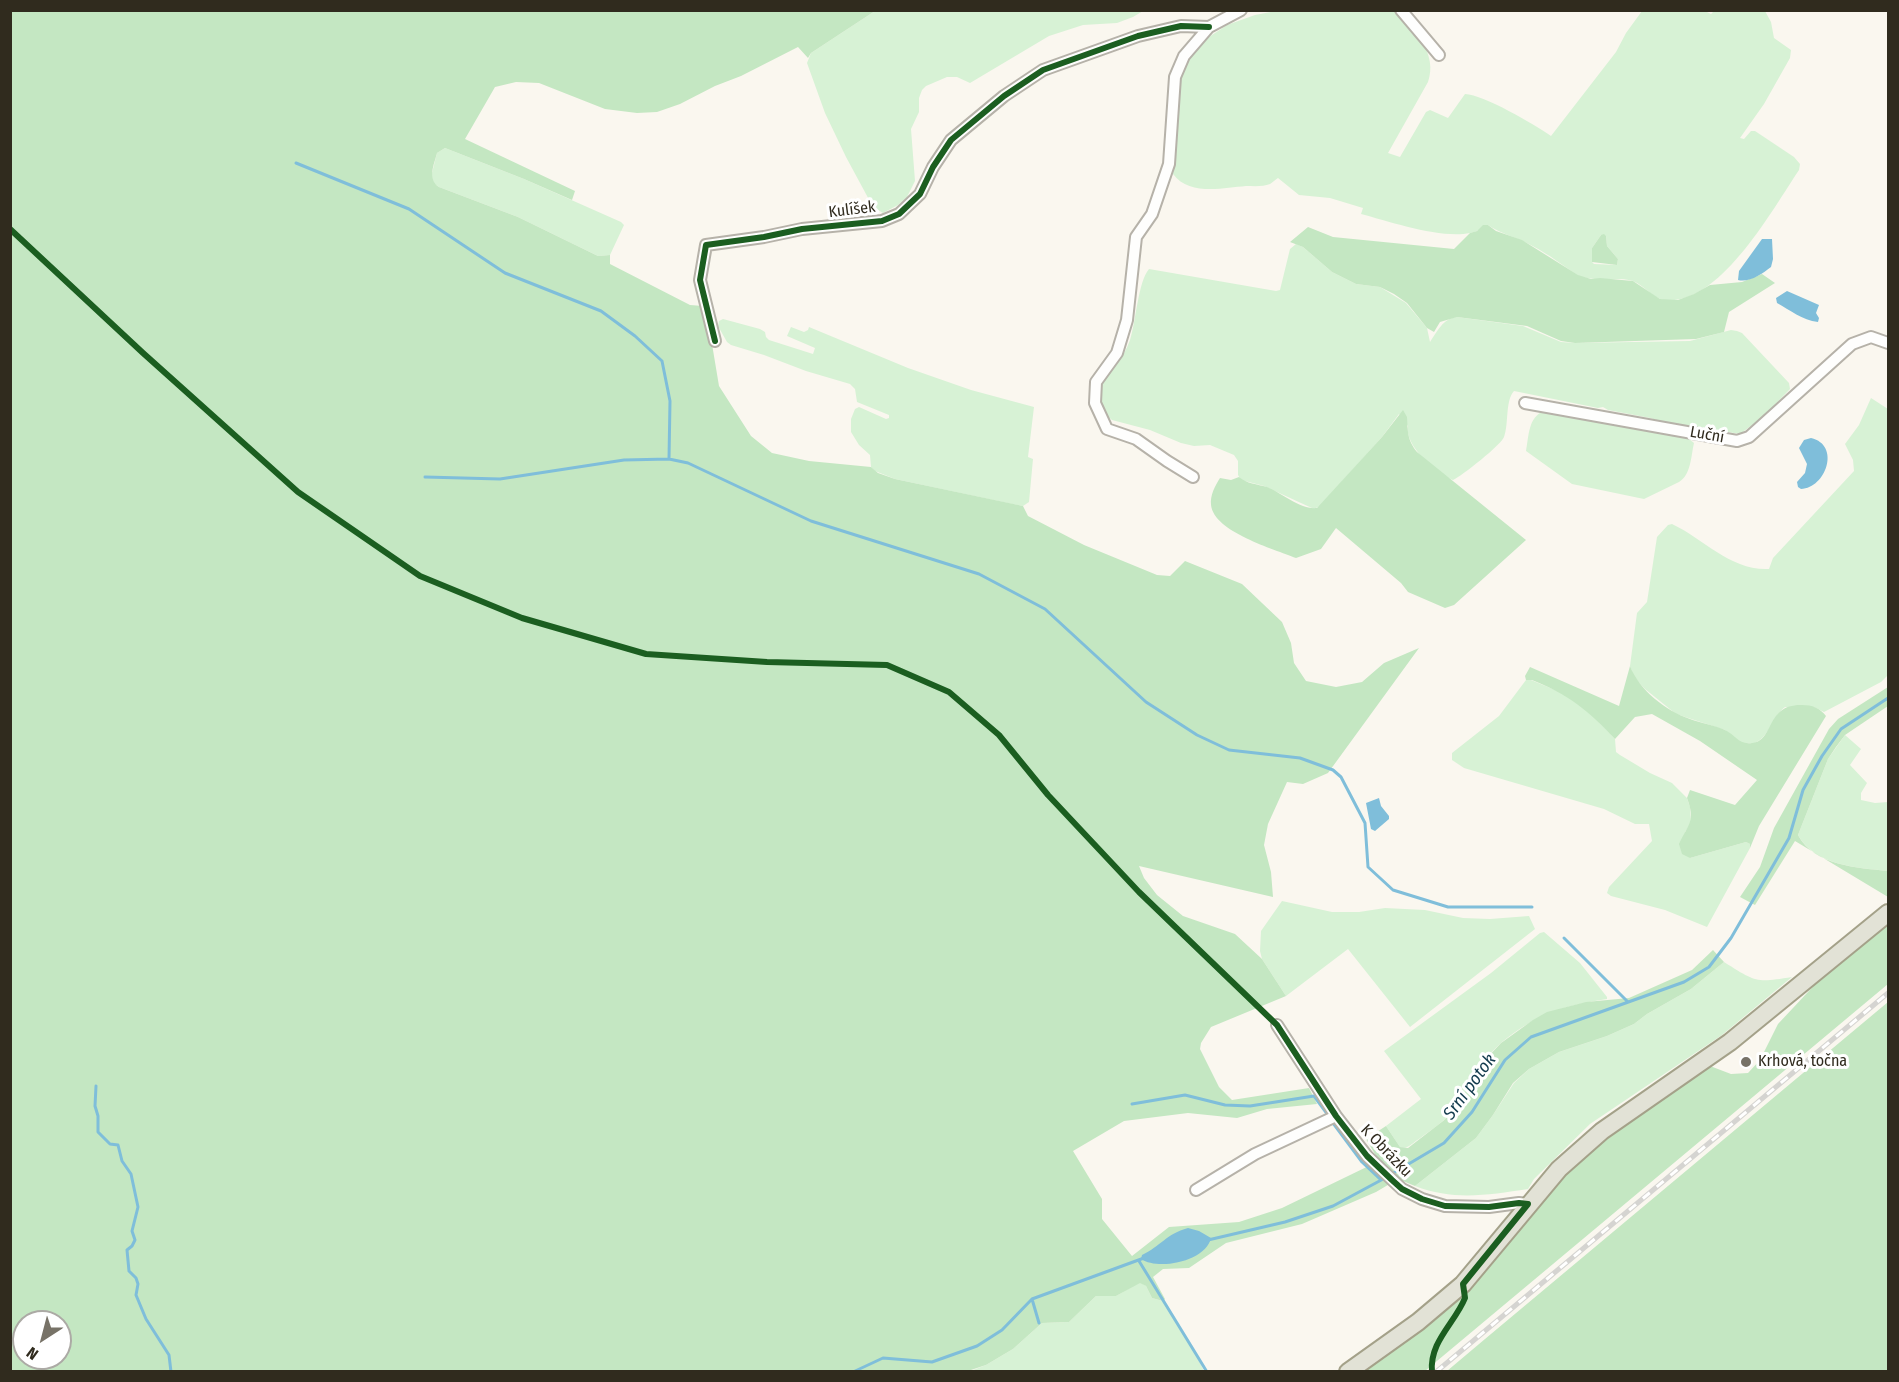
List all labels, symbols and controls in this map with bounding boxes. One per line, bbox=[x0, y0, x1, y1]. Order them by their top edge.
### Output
street label: Kulíšek bbox=[827, 198, 877, 222]
street label: Luční bbox=[1688, 423, 1726, 447]
water label: Srní potok bbox=[1439, 1050, 1501, 1124]
place label: Krhová, točna bbox=[1758, 1052, 1847, 1072]
marker: Krhová, točna bbox=[1739, 1055, 1753, 1069]
street label: K Obrázku bbox=[1356, 1121, 1416, 1181]
north arrow bbox=[12, 1310, 72, 1370]
text: N bbox=[23, 1343, 42, 1364]

